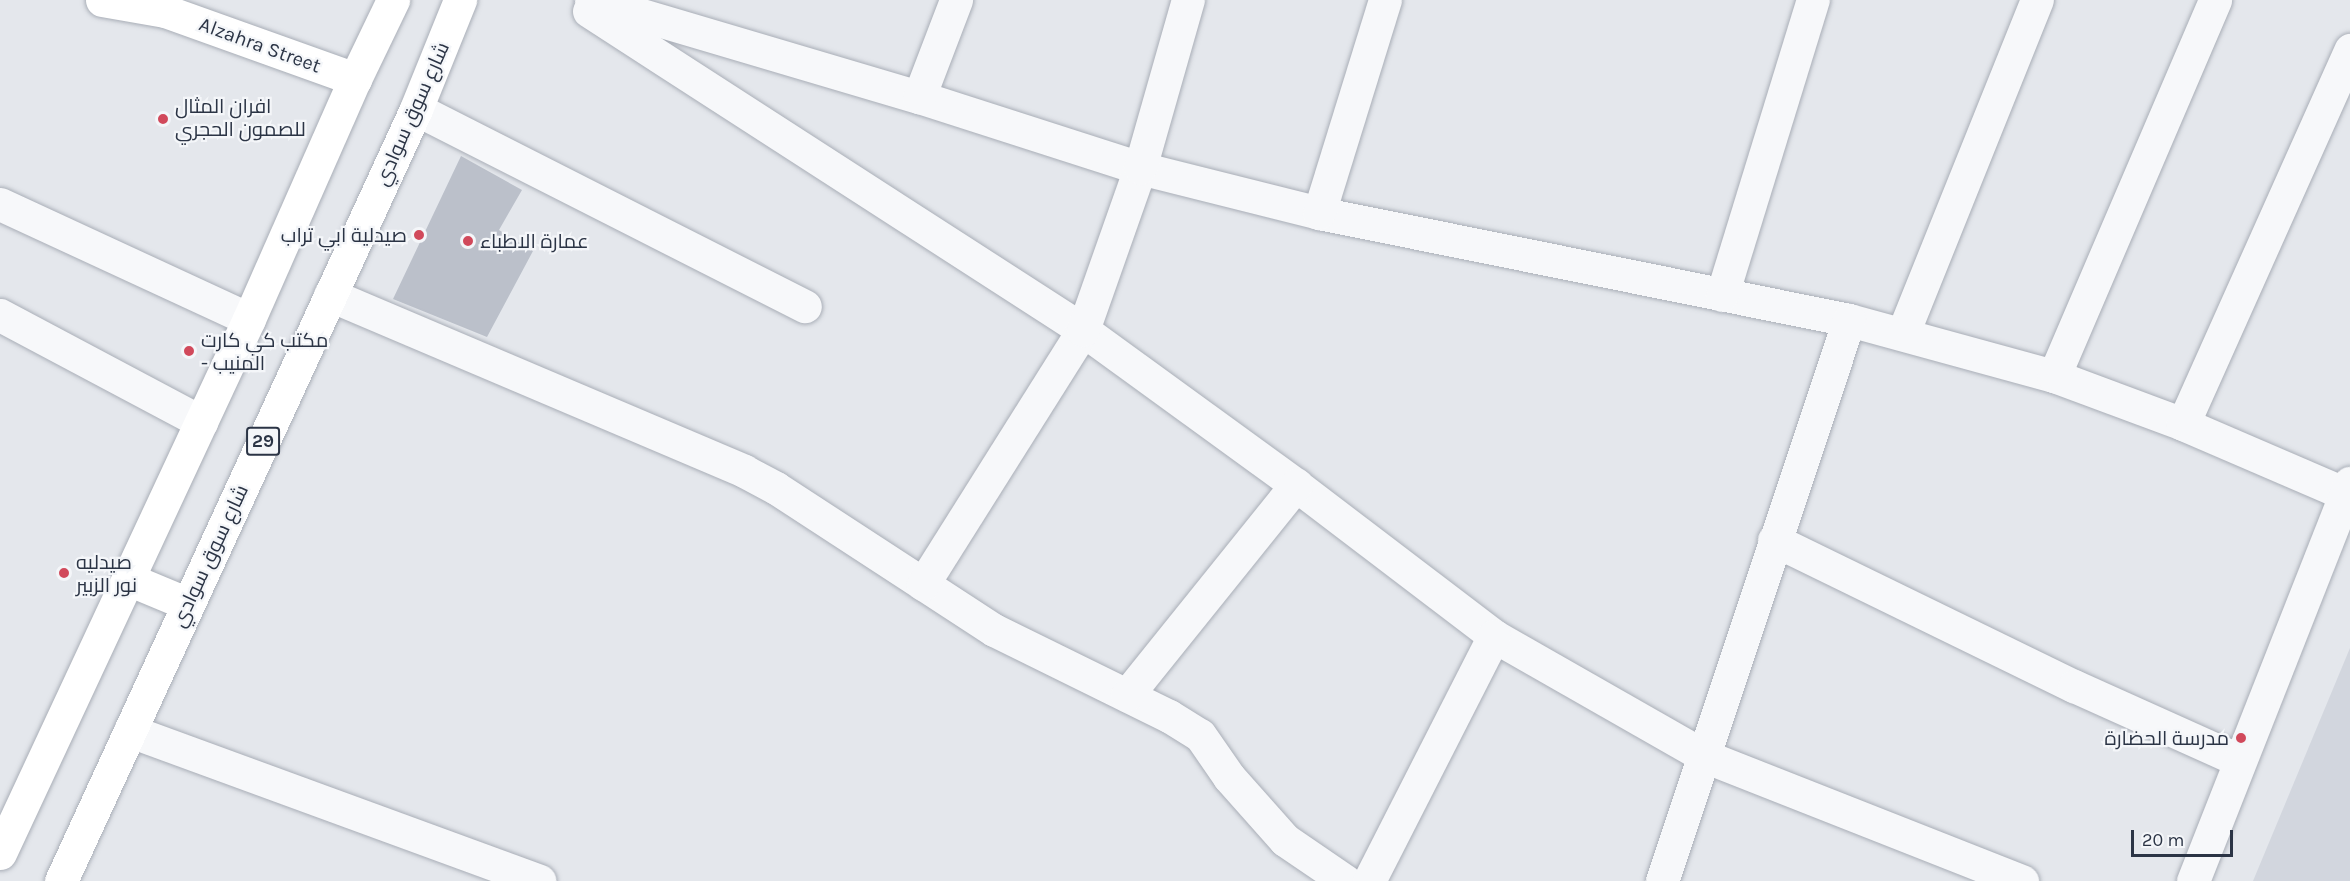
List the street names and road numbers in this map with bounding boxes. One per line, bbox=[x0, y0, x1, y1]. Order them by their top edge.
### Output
street label: Alzahra Street bbox=[196, 12, 324, 78]
street label: شارع سوق سوادي bbox=[370, 38, 454, 190]
road number: 29 bbox=[245, 426, 281, 456]
street label: شارع سوق سوادي bbox=[166, 481, 254, 631]

